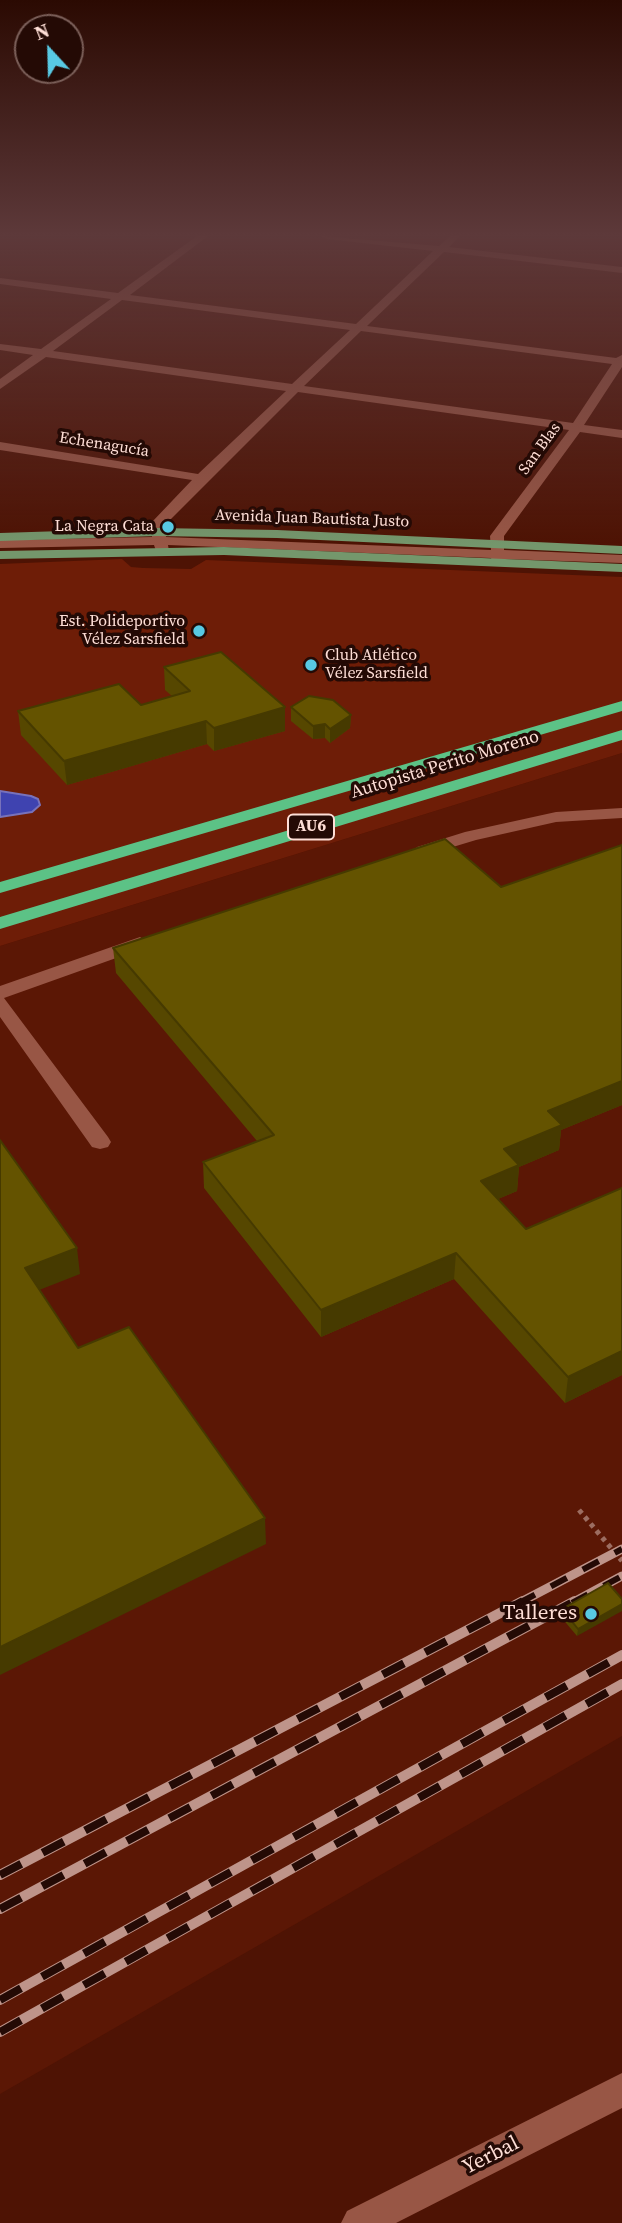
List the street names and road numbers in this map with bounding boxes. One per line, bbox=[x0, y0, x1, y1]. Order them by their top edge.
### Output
street label: San Blas bbox=[515, 419, 565, 479]
street label: Echenagucía bbox=[58, 428, 150, 462]
street label: Avenida Juan Bautista Justo bbox=[215, 506, 409, 532]
street label: Autopista Perito Moreno bbox=[348, 726, 542, 804]
road number: AU6 bbox=[288, 814, 334, 840]
street label: Yerbal bbox=[459, 2131, 523, 2181]

